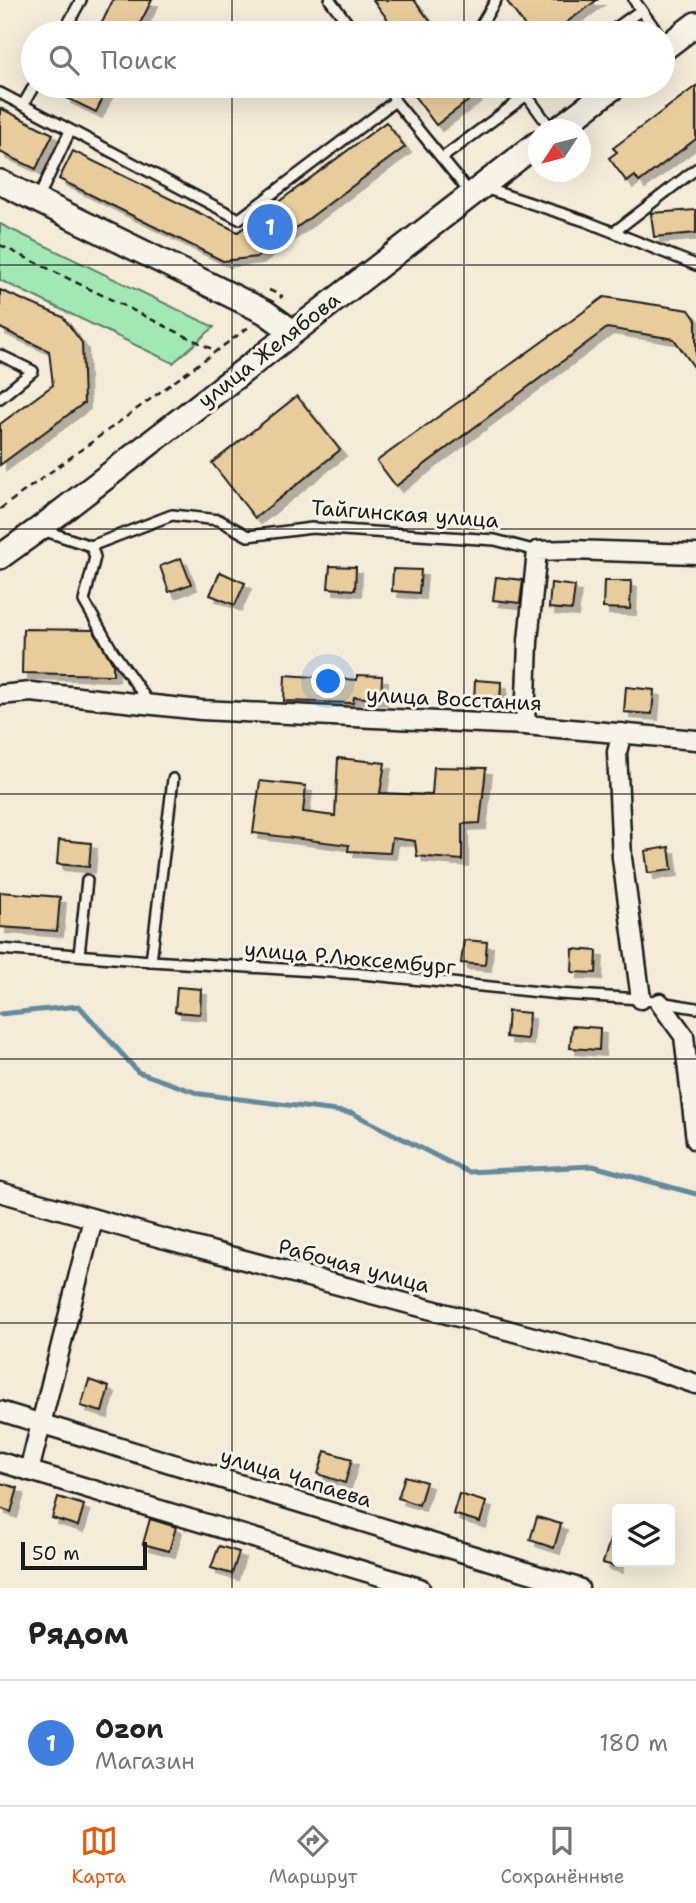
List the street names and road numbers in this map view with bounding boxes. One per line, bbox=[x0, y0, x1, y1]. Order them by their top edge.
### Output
street label: улица Желябова bbox=[192, 286, 346, 414]
street label: Тайгинская улица bbox=[310, 493, 500, 535]
street label: улица Восстания bbox=[365, 680, 543, 718]
street label: улица Р.Люксембург bbox=[243, 935, 457, 981]
street label: Рабочая улица bbox=[275, 1232, 433, 1300]
street label: улица Чапаева bbox=[217, 1442, 375, 1514]

